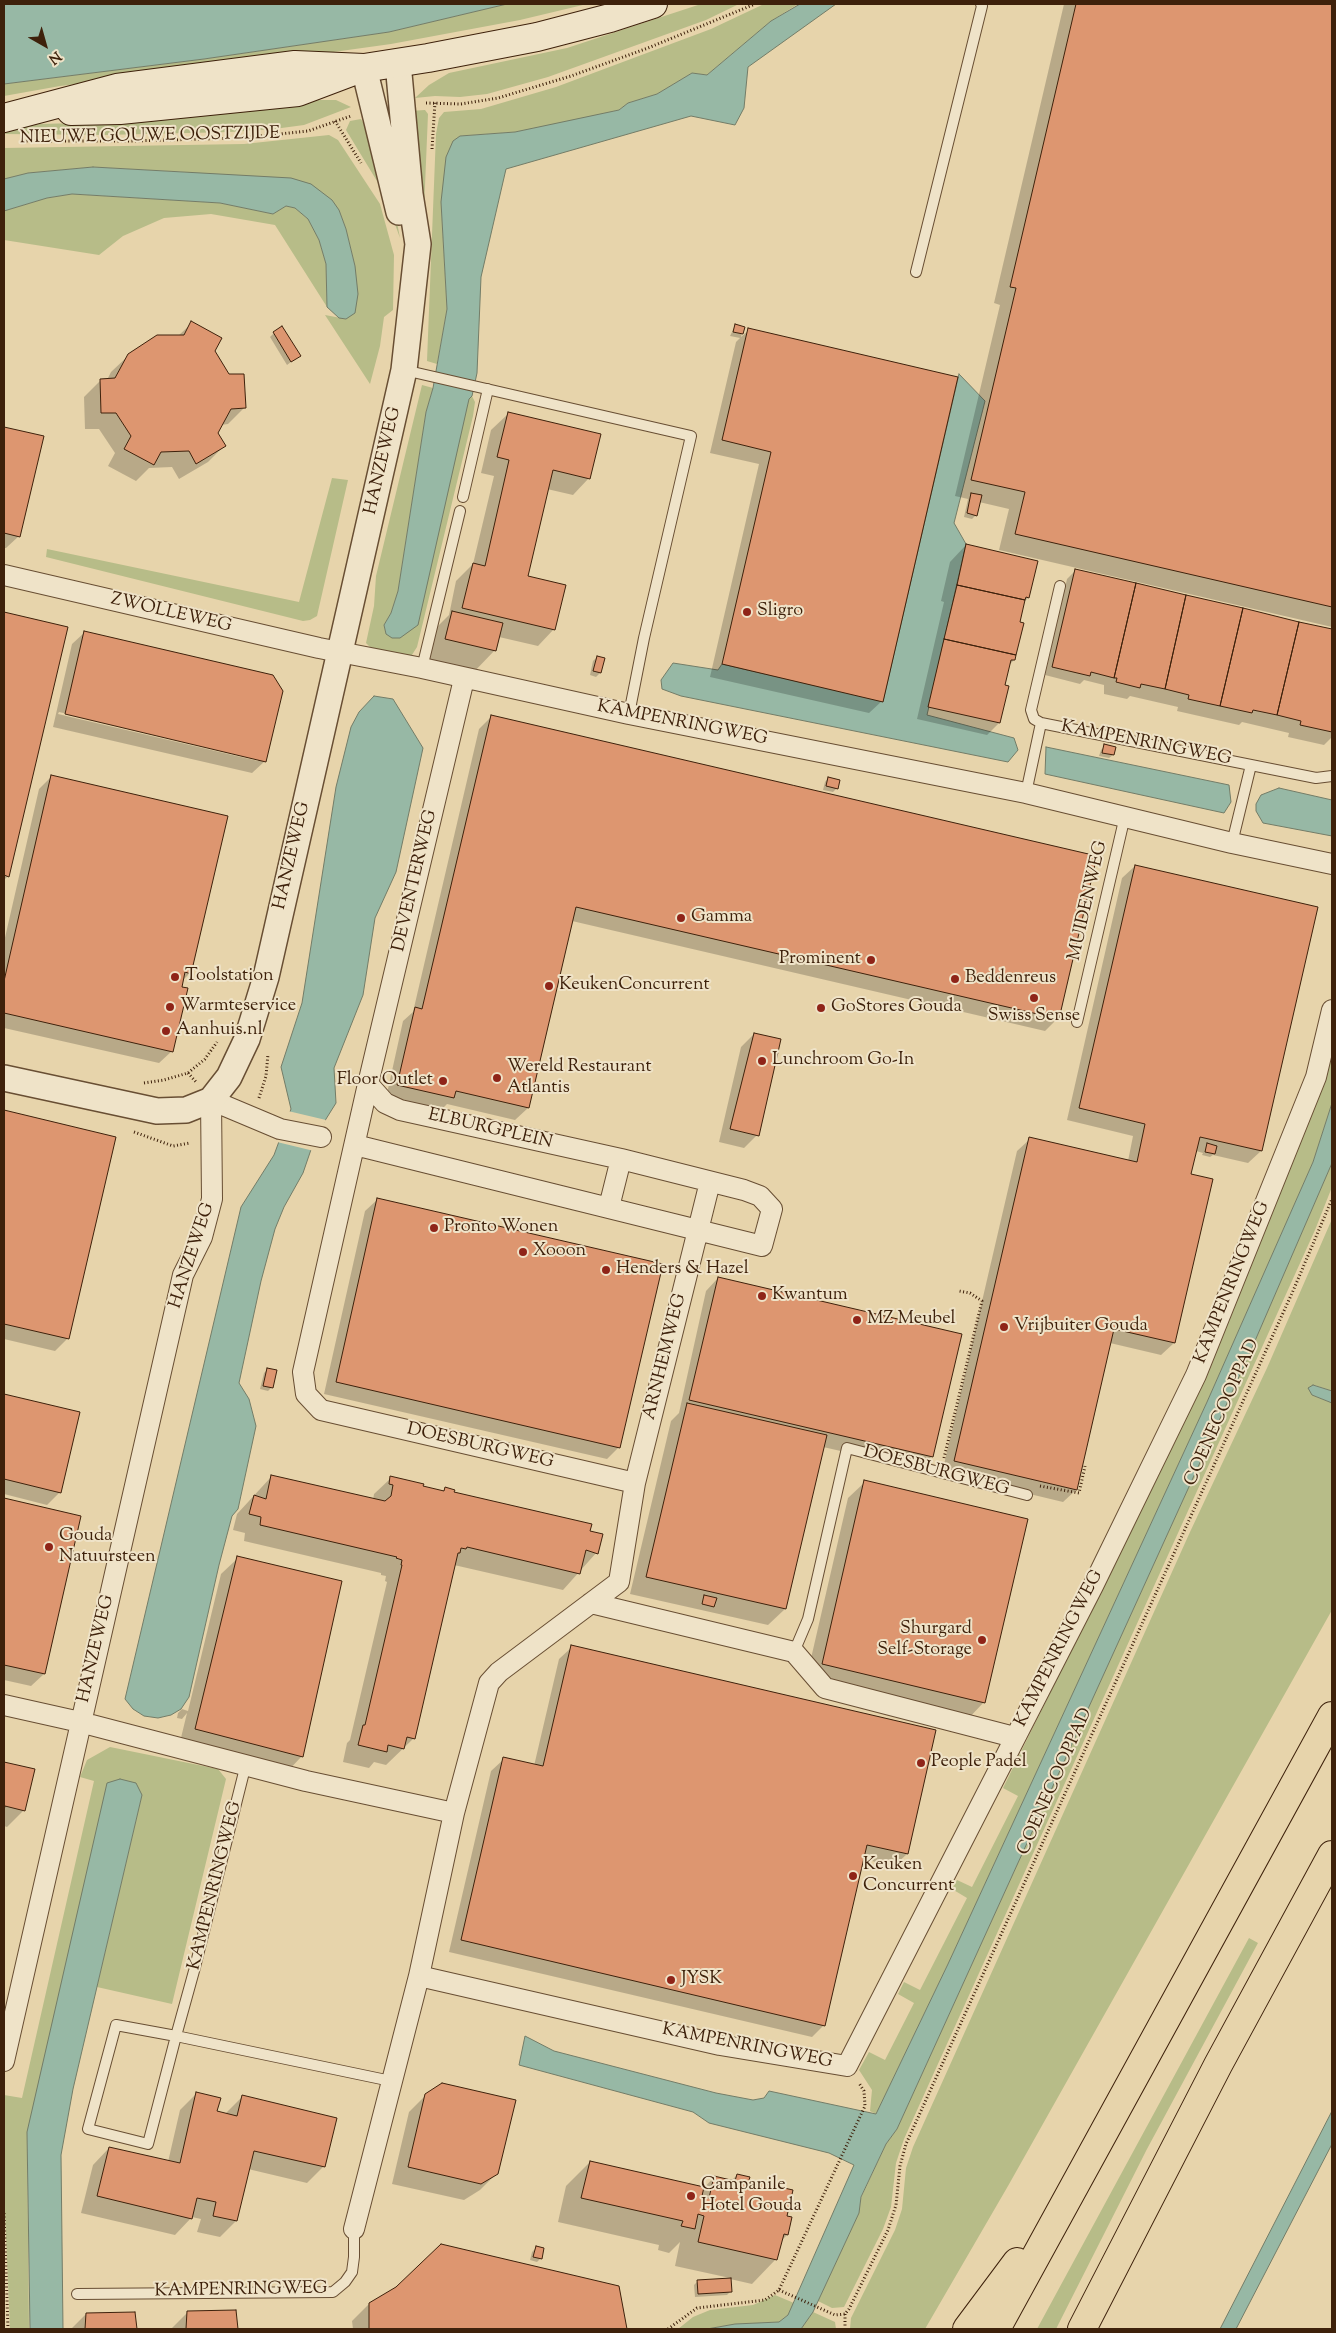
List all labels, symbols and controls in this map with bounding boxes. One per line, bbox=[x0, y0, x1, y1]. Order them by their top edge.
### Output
north arrow bbox=[20, 20, 70, 70]
text: N bbox=[44, 45, 65, 68]
street label: NIEUWE GOUWE OOSTZIJDE bbox=[20, 124, 280, 150]
street label: HANZEWEG bbox=[361, 405, 407, 517]
street label: ZWOLLEWEG bbox=[109, 590, 233, 638]
place label: Sligro bbox=[757, 601, 803, 623]
marker: Sligro bbox=[741, 606, 753, 618]
street label: KAMPENRINGWEG bbox=[595, 697, 769, 751]
street label: KAMPENRINGWEG bbox=[1059, 717, 1233, 771]
street label: HANZEWEG bbox=[270, 800, 316, 912]
street label: DEVENTERWEG bbox=[389, 808, 443, 954]
street label: MUIDENWEG bbox=[1065, 839, 1113, 963]
place label: Gamma bbox=[691, 907, 752, 929]
marker: Gamma bbox=[675, 912, 687, 924]
place label: Prominent bbox=[779, 949, 861, 971]
marker: Prominent bbox=[865, 954, 877, 966]
place label: Toolstation bbox=[185, 966, 274, 988]
place label: Beddenreus bbox=[965, 968, 1056, 990]
marker: Toolstation bbox=[169, 971, 181, 983]
marker: Beddenreus bbox=[949, 973, 961, 985]
place label: KeukenConcurrent bbox=[559, 975, 710, 997]
marker: KeukenConcurrent bbox=[543, 980, 555, 992]
marker: Swiss Sense bbox=[1028, 992, 1040, 1004]
place label: Warmteservice bbox=[180, 996, 296, 1018]
place label: GoStores Gouda bbox=[831, 997, 962, 1019]
marker: Warmteservice bbox=[164, 1001, 176, 1013]
marker: GoStores Gouda bbox=[815, 1002, 827, 1014]
place label: Swiss Sense bbox=[988, 1006, 1080, 1028]
place label: Aanhuis.nl bbox=[176, 1020, 263, 1042]
marker: Aanhuis.nl bbox=[160, 1025, 172, 1037]
place label: Lunchroom Go-In bbox=[772, 1050, 915, 1072]
marker: Lunchroom Go-In bbox=[756, 1055, 768, 1067]
place label: Wereld Restaurant Atlantis bbox=[507, 1057, 652, 1100]
place label: Floor Outlet bbox=[337, 1070, 433, 1092]
marker: Wereld Restaurant Atlantis bbox=[491, 1072, 503, 1084]
marker: Floor Outlet bbox=[437, 1075, 449, 1087]
street label: ELBURGPLEIN bbox=[426, 1105, 554, 1155]
street label: KAMPENRINGWEG bbox=[1191, 1199, 1275, 1367]
street label: HANZEWEG bbox=[166, 1200, 220, 1312]
place label: Pronto Wonen bbox=[444, 1217, 558, 1239]
marker: Pronto Wonen bbox=[428, 1222, 440, 1234]
place label: Xooon bbox=[533, 1241, 586, 1263]
marker: Xooon bbox=[517, 1246, 529, 1258]
place label: Henders & Hazel bbox=[616, 1259, 749, 1281]
marker: Henders & Hazel bbox=[600, 1264, 612, 1276]
place label: Kwantum bbox=[772, 1285, 848, 1307]
marker: Kwantum bbox=[756, 1290, 768, 1302]
street label: ARNHEMWEG bbox=[640, 1292, 692, 1422]
place label: MZ Meubel bbox=[867, 1309, 956, 1331]
marker: MZ Meubel bbox=[851, 1314, 863, 1326]
place label: Vrijbuiter Gouda bbox=[1014, 1316, 1148, 1338]
marker: Vrijbuiter Gouda bbox=[998, 1321, 1010, 1333]
street label: COENECOOPPAD bbox=[1181, 1336, 1265, 1490]
street label: DOESBURGWEG bbox=[405, 1420, 555, 1474]
street label: DOESBURGWEG bbox=[861, 1442, 1011, 1502]
place label: Gouda Natuursteen bbox=[59, 1526, 156, 1568]
marker: Gouda Natuursteen bbox=[43, 1541, 55, 1553]
street label: KAMPENRINGWEG bbox=[1011, 1567, 1109, 1731]
street label: HANZEWEG bbox=[74, 1593, 120, 1705]
place label: Shurgard Self-Storage bbox=[877, 1619, 972, 1662]
marker: Shurgard Self-Storage bbox=[976, 1634, 988, 1646]
street label: COENECOOPPAD bbox=[1014, 1705, 1098, 1859]
place label: People Padel bbox=[931, 1752, 1027, 1774]
marker: People Padel bbox=[915, 1757, 927, 1769]
street label: KAMPENRINGWEG bbox=[185, 1799, 247, 1973]
place label: Keuken Concurrent bbox=[863, 1855, 954, 1898]
marker: Keuken Concurrent bbox=[847, 1870, 859, 1882]
place label: JYSK bbox=[681, 1969, 722, 1991]
marker: JYSK bbox=[665, 1974, 677, 1986]
street label: KAMPENRINGWEG bbox=[660, 2020, 834, 2074]
place label: Campanile Hotel Gouda bbox=[701, 2175, 802, 2218]
marker: Campanile Hotel Gouda bbox=[685, 2190, 697, 2202]
street label: KAMPENRINGWEG bbox=[154, 2279, 328, 2303]

